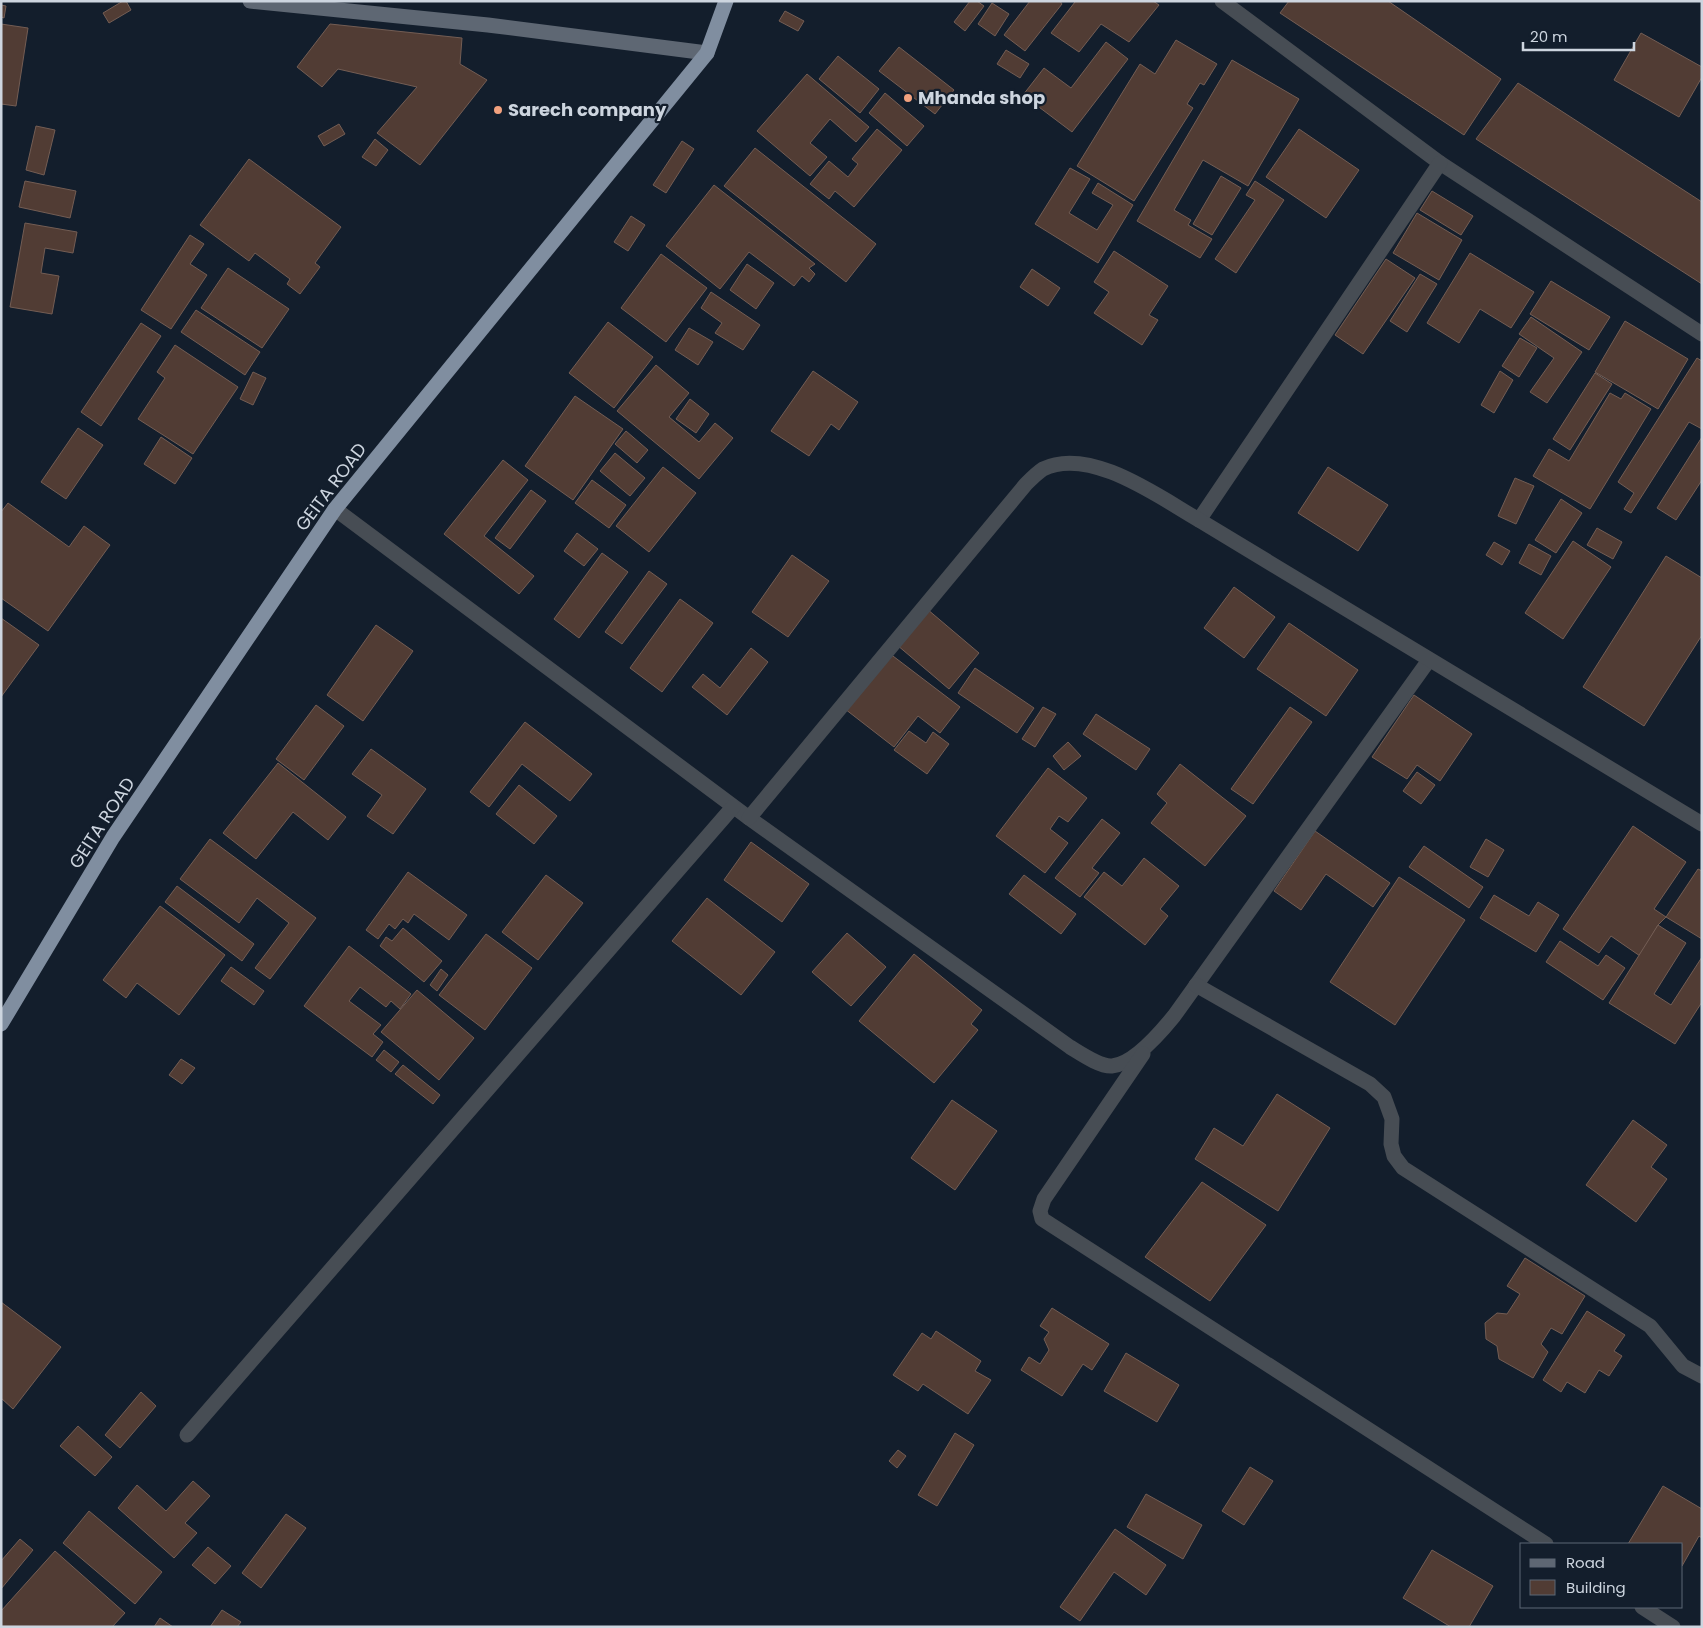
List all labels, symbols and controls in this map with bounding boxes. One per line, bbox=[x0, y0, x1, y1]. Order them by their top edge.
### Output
scale bar bbox=[1523, 20, 1634, 52]
text: 20 m bbox=[1530, 26, 1568, 47]
place label: Mhanda shop bbox=[918, 85, 1045, 110]
marker: Mhanda shop bbox=[902, 92, 914, 104]
place label: Sarech company bbox=[508, 97, 667, 122]
marker: Sarech company bbox=[492, 104, 504, 116]
street label: GEITA ROAD bbox=[289, 438, 372, 536]
street label: GEITA ROAD bbox=[63, 772, 140, 873]
legend bbox=[1520, 1543, 1683, 1608]
text: Road bbox=[1566, 1552, 1605, 1573]
text: Building bbox=[1566, 1577, 1626, 1598]

